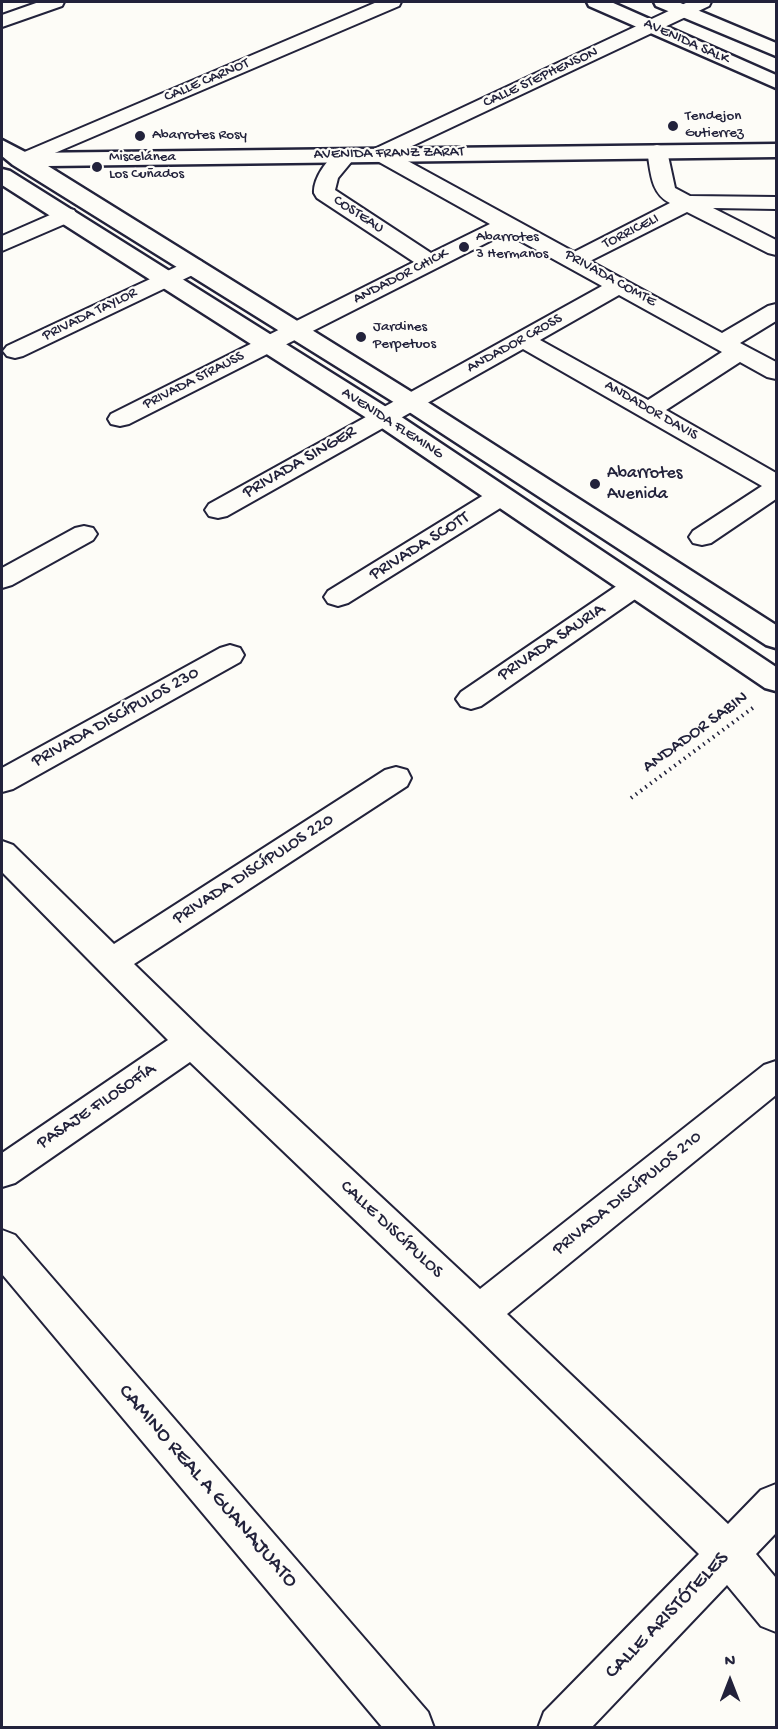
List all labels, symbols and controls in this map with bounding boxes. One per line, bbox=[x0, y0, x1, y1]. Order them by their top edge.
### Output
street label: AVENIDA SALK bbox=[640, 15, 732, 69]
street label: CALLE STEPHENSON bbox=[481, 43, 601, 113]
street label: CALLE CARNOT bbox=[162, 55, 252, 107]
place label: Tendejon Gutierrez bbox=[685, 108, 744, 143]
marker: Tendejon Gutierrez bbox=[666, 119, 680, 133]
place label: Abarrotes Rosy bbox=[152, 127, 247, 145]
marker: Abarrotes Rosy bbox=[133, 129, 147, 143]
street label: AVENIDA FRANZ ZARAT bbox=[314, 144, 464, 164]
place label: Miscelánea Los Cuñados bbox=[109, 149, 184, 184]
marker: Miscelánea Los Cuñados bbox=[90, 160, 104, 174]
street label: COSTEAU bbox=[329, 192, 387, 238]
street label: TORRICELI bbox=[600, 210, 662, 254]
place label: Abarrotes 3 Hermanos bbox=[476, 229, 548, 264]
marker: Abarrotes 3 Hermanos bbox=[457, 240, 471, 254]
street label: ANDADOR CHICK bbox=[351, 245, 451, 309]
street label: PRIVADA COMTE bbox=[561, 246, 659, 312]
street label: PRIVADA TAYLOR bbox=[40, 284, 140, 346]
street label: ANDADOR CROSS bbox=[464, 310, 566, 378]
place label: Jardines Perpetuos bbox=[373, 319, 436, 354]
marker: Jardines Perpetuos bbox=[354, 330, 368, 344]
street label: PRIVADA STRAUSS bbox=[140, 348, 248, 414]
street label: ANDADOR DAVIS bbox=[601, 377, 701, 445]
street label: AVENIDA FLEMING bbox=[338, 384, 446, 464]
street label: PRIVADA SINGER bbox=[239, 422, 361, 504]
place label: Abarrotes Avenida bbox=[607, 463, 682, 506]
marker: Abarrotes Avenida bbox=[588, 477, 602, 491]
street label: PRIVADA SCOTT bbox=[366, 508, 474, 586]
street label: PRIVADA SAURIA bbox=[494, 599, 610, 687]
street label: PRIVADA DISCÍPULOS 230 bbox=[28, 663, 204, 773]
street label: ANDADOR SABIN bbox=[639, 687, 753, 779]
street label: PRIVADA DISCÍPULOS 220 bbox=[169, 810, 339, 930]
street label: PASAJE FILOSOFÍA bbox=[33, 1059, 161, 1155]
street label: PRIVADA DISCÍPULOS 210 bbox=[549, 1127, 707, 1261]
street label: CALLE DISCÍPULOS bbox=[335, 1177, 447, 1283]
street label: CAMINO REAL A GUANAJUATO bbox=[112, 1380, 302, 1594]
street label: CALLE ARISTÓTELES bbox=[601, 1547, 735, 1685]
north arrow bbox=[700, 1651, 760, 1711]
text: N bbox=[725, 1653, 735, 1672]

